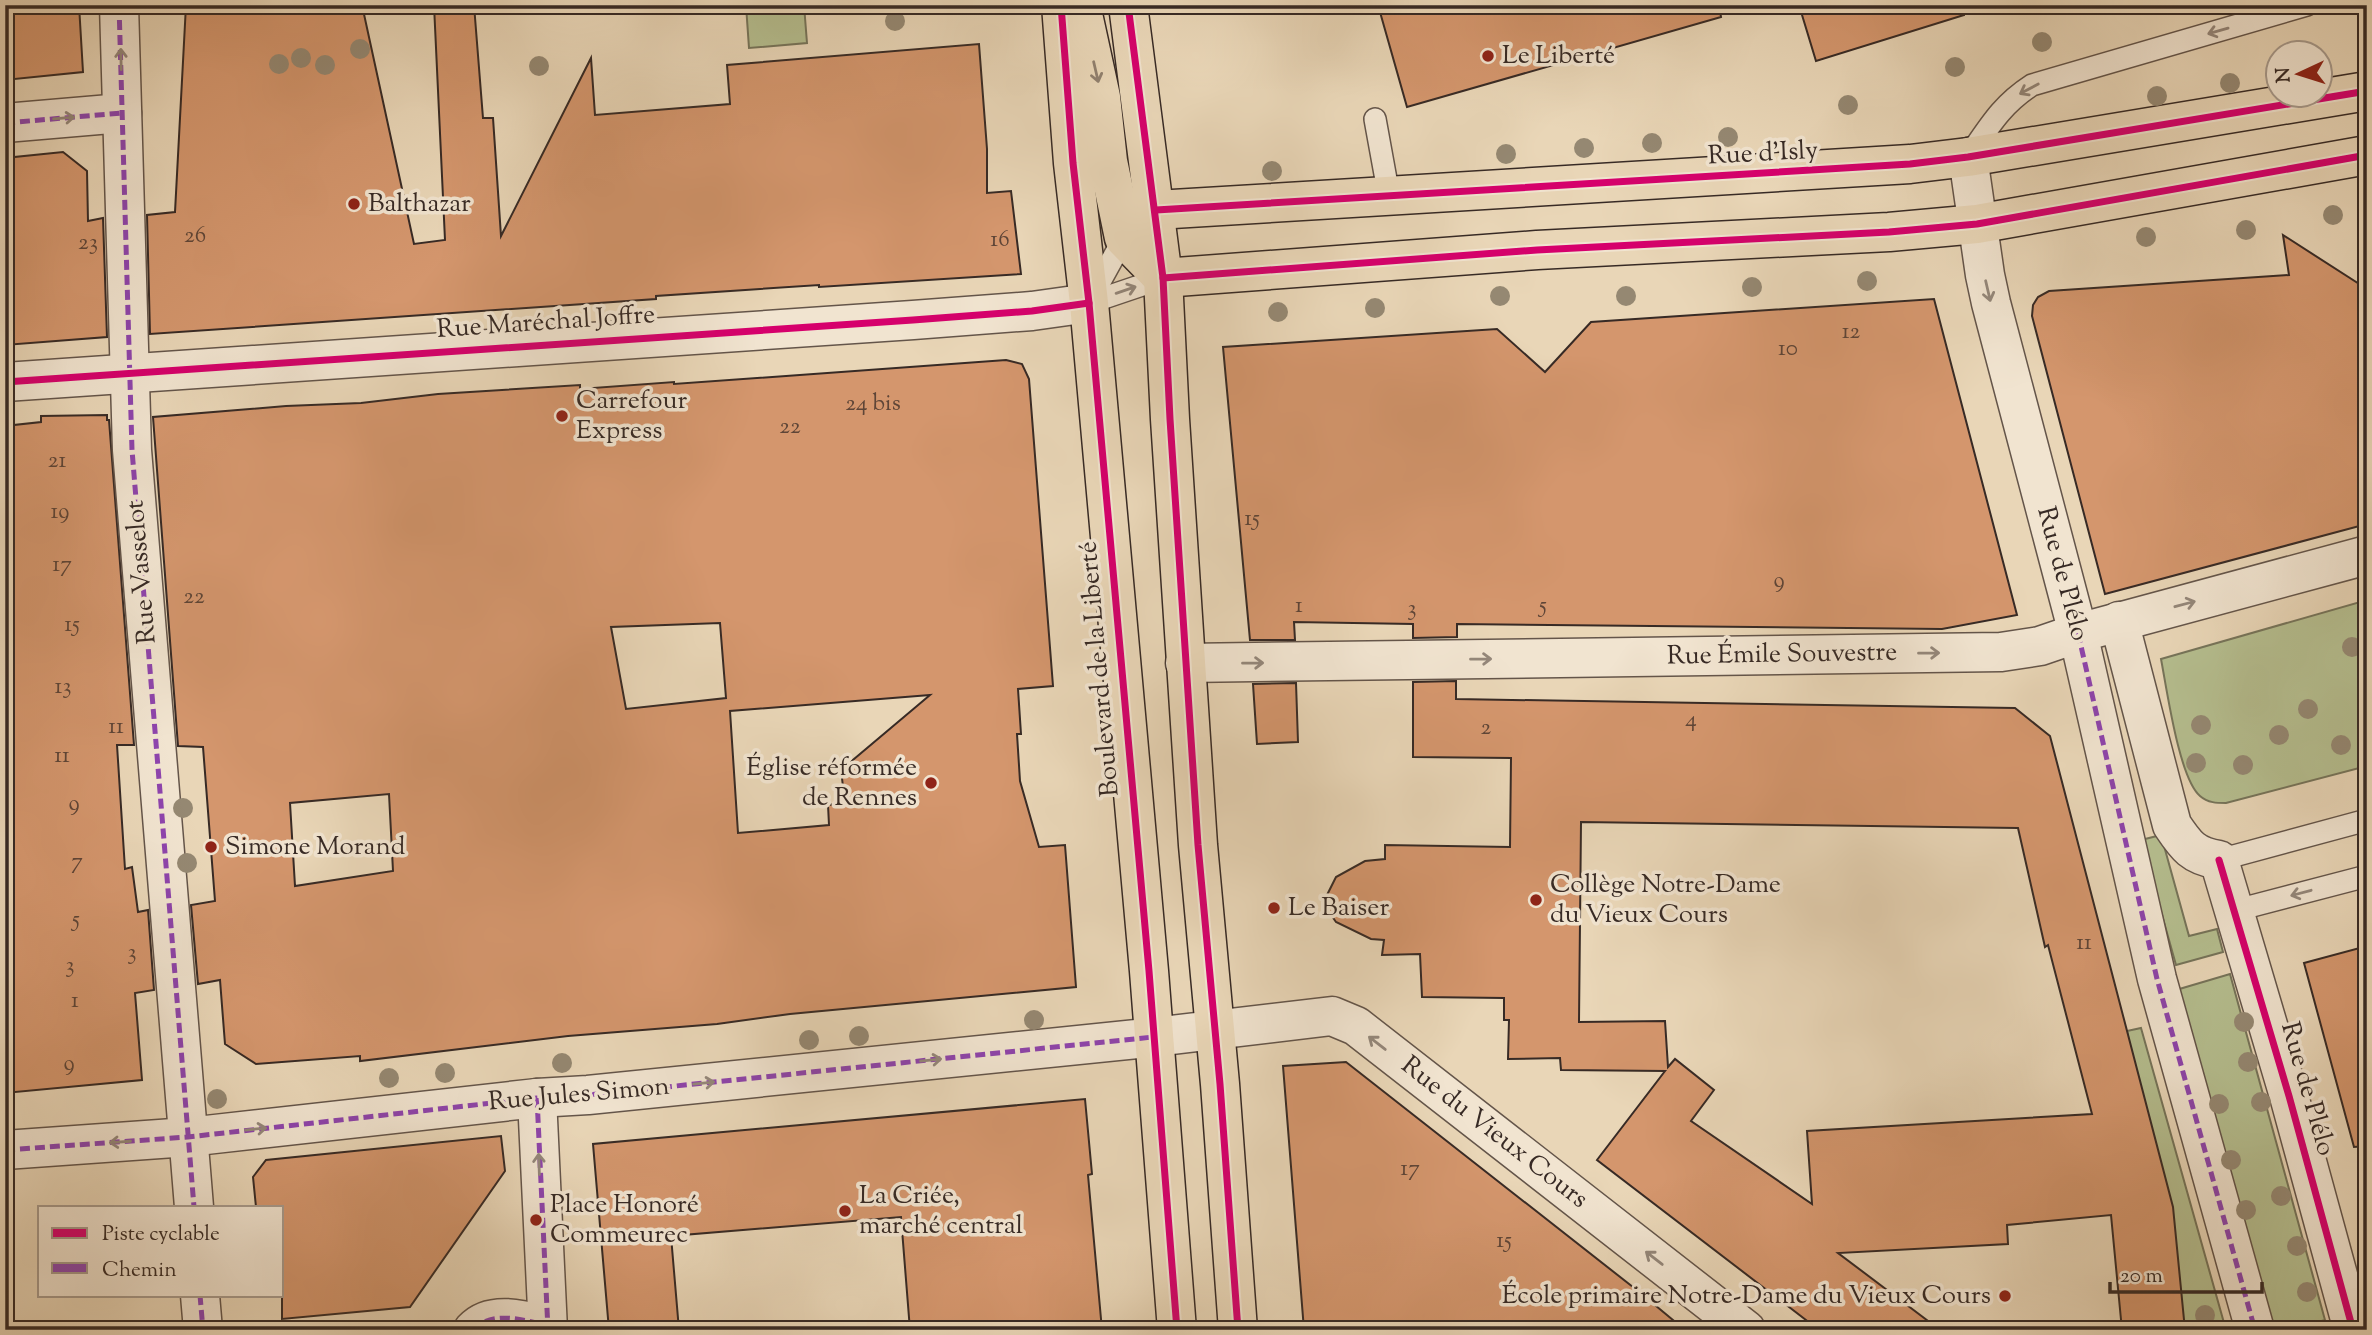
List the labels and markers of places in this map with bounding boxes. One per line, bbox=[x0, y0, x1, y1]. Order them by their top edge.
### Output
place label: Le Liberté bbox=[1502, 38, 1615, 75]
marker: Le Liberté bbox=[1480, 48, 1496, 64]
place label: Balthazar bbox=[368, 186, 471, 223]
marker: Balthazar bbox=[346, 196, 362, 212]
place label: Carrefour Express bbox=[576, 383, 687, 450]
marker: Carrefour Express bbox=[554, 408, 570, 424]
place label: Église réformée de Rennes bbox=[746, 750, 917, 817]
marker: Église réformée de Rennes bbox=[923, 775, 939, 791]
place label: Simone Morand bbox=[225, 829, 406, 866]
marker: Simone Morand bbox=[203, 839, 219, 855]
place label: Collège Notre-Dame du Vieux Cours bbox=[1550, 867, 1781, 934]
place label: Le Baiser bbox=[1288, 890, 1389, 927]
marker: Collège Notre-Dame du Vieux Cours bbox=[1528, 892, 1544, 908]
marker: Le Baiser bbox=[1266, 900, 1282, 916]
place label: La Criée, marché central bbox=[859, 1178, 1023, 1245]
place label: Place Honoré Commeurec bbox=[550, 1187, 699, 1254]
marker: La Criée, marché central bbox=[837, 1203, 853, 1219]
marker: Place Honoré Commeurec bbox=[528, 1212, 544, 1228]
place label: École primaire Notre-Dame du Vieux Cours bbox=[1502, 1278, 1991, 1315]
marker: École primaire Notre-Dame du Vieux Cours bbox=[1997, 1288, 2013, 1304]

